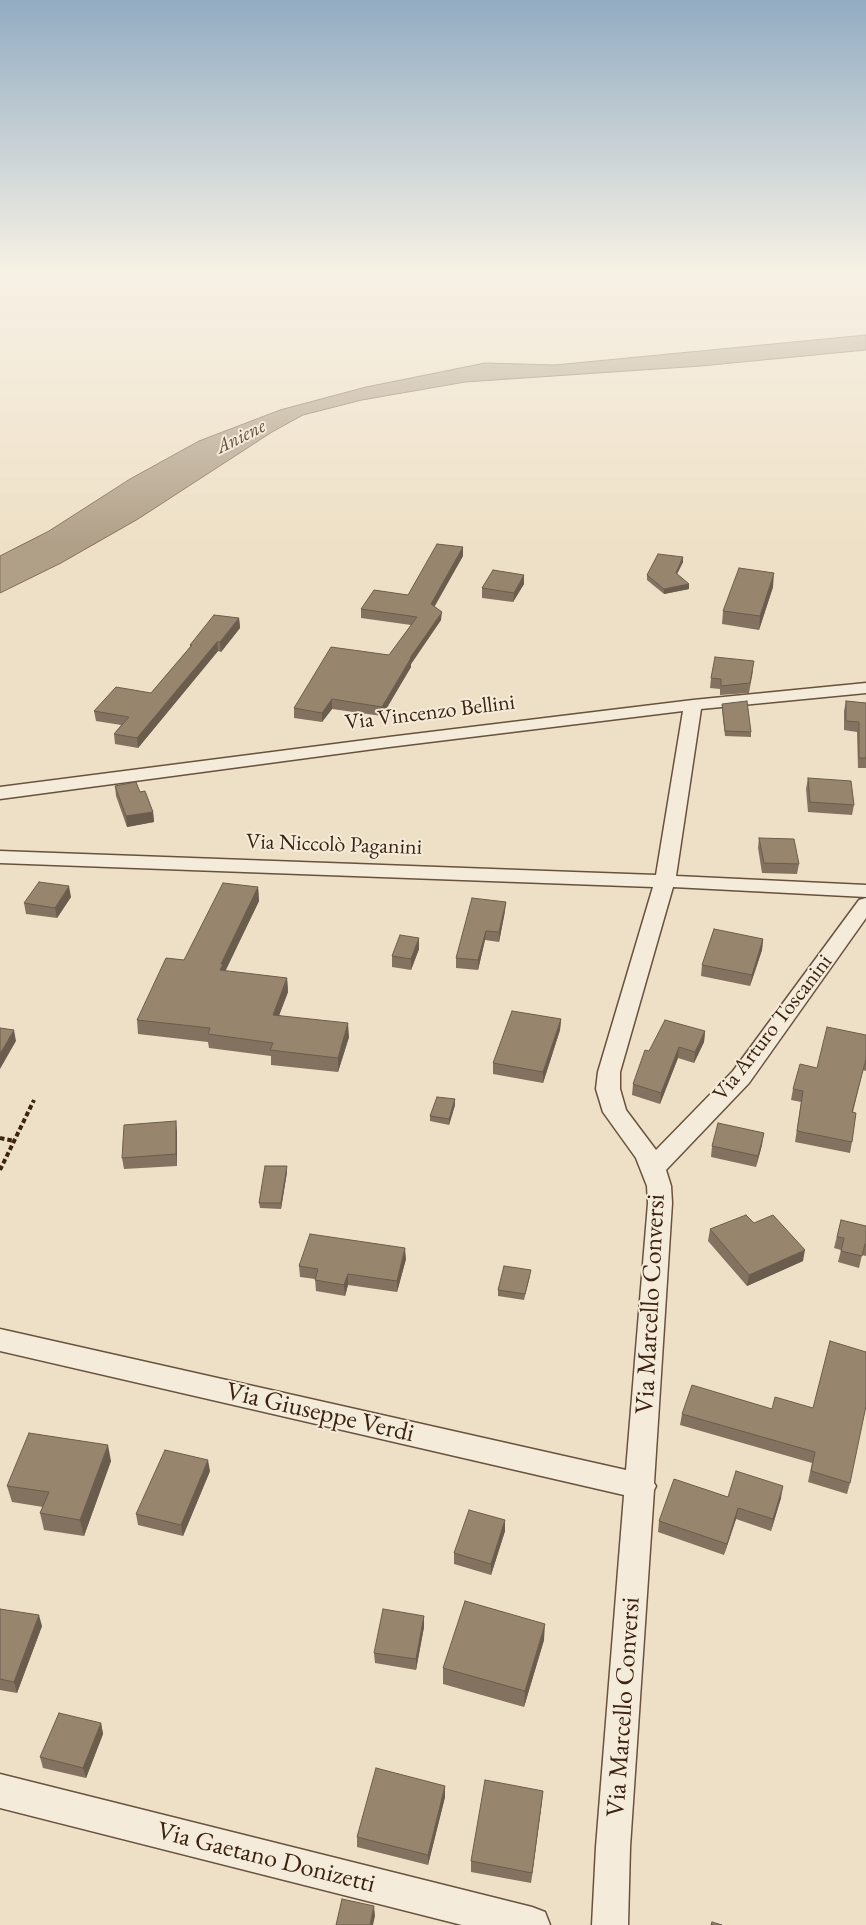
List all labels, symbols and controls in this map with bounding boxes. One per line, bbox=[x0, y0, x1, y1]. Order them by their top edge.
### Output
water label: Aniene bbox=[212, 414, 270, 460]
street label: Via Vincenzo Bellini bbox=[344, 689, 516, 737]
street label: Via Niccolò Paganini bbox=[246, 829, 422, 861]
street label: Via Arturo Toscanini bbox=[708, 950, 838, 1106]
street label: Via Marcello Conversi bbox=[630, 1193, 672, 1415]
street label: Via Giuseppe Verdi bbox=[223, 1376, 417, 1450]
street label: Via Marcello Conversi bbox=[601, 1596, 647, 1818]
street label: Via Gaetano Donizetti bbox=[154, 1816, 378, 1900]

